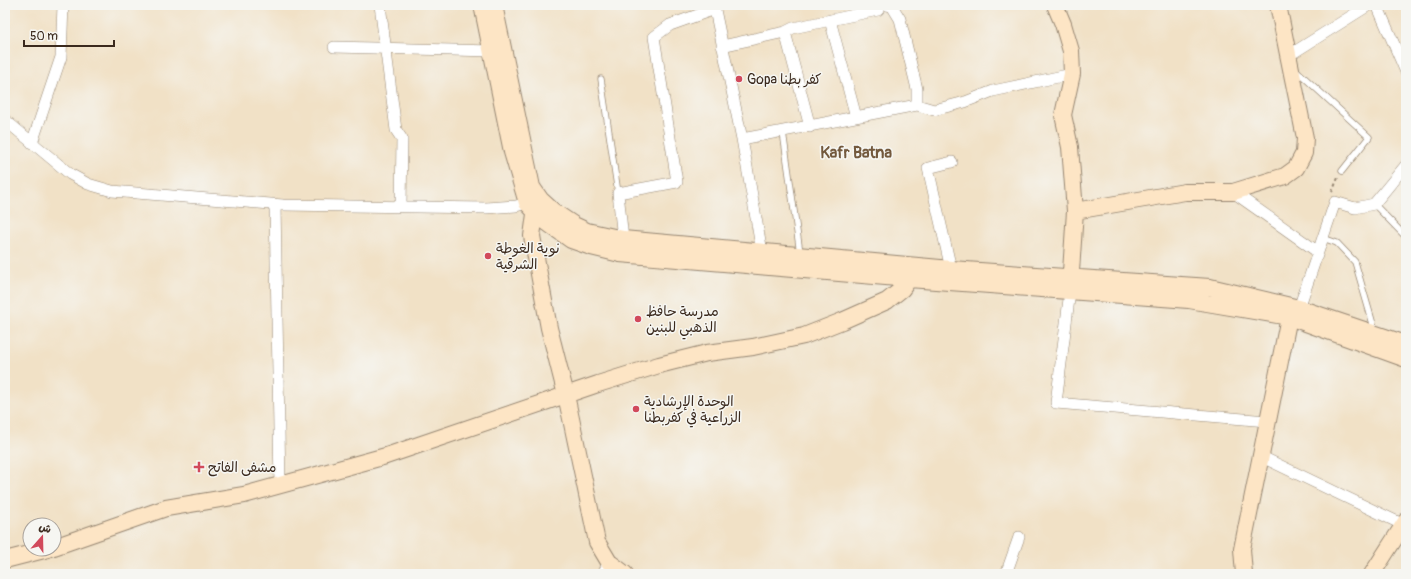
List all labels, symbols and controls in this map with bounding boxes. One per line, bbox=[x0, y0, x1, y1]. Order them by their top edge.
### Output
scale bar bbox=[24, 22, 114, 48]
text: 50 m bbox=[30, 29, 58, 44]
place label: Gopa كفر بطنا bbox=[747, 71, 822, 88]
marker: Gopa كفر بطنا bbox=[734, 74, 744, 84]
district label: Kafr Batna bbox=[820, 143, 892, 163]
place label: نوية الغوطة الشرقية bbox=[496, 240, 560, 273]
marker: نوية الغوطة الشرقية bbox=[483, 251, 493, 261]
place label: مدرسة حافظ الذهبي للبنين bbox=[646, 303, 719, 340]
marker: مدرسة حافظ الذهبي للبنين bbox=[633, 314, 643, 324]
place label: الوحدة الإرشادية الزراعية في كفربطنا bbox=[644, 393, 741, 428]
marker: الوحدة الإرشادية الزراعية في كفربطنا bbox=[631, 404, 641, 414]
place label: مشفى الفاتح bbox=[208, 459, 277, 477]
marker: مشفى الفاتح bbox=[193, 461, 205, 473]
north arrow bbox=[22, 517, 62, 557]
text: ش bbox=[37, 520, 53, 536]

